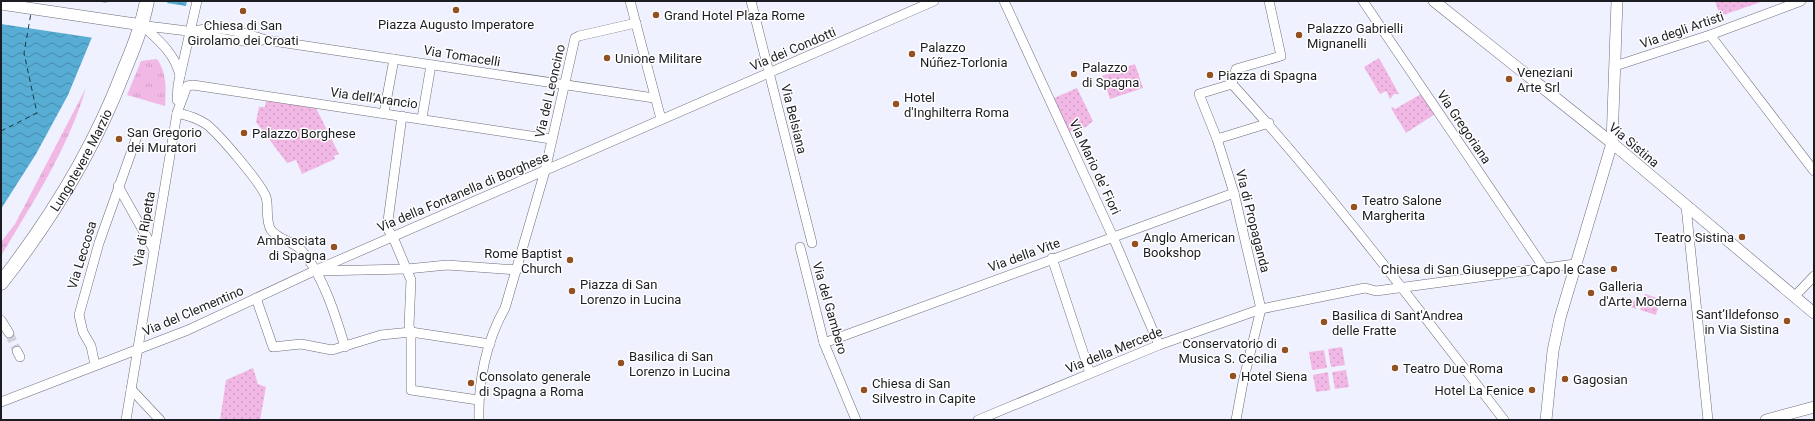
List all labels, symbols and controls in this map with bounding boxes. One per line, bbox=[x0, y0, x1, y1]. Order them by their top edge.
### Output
marker: Piazza Augusto Imperatore bbox=[451, 5, 461, 15]
marker: Chiesa di San Girolamo dei Croati bbox=[238, 6, 248, 16]
place label: Grand Hotel Plaza Rome bbox=[664, 8, 805, 23]
street label: Via degli Artisti bbox=[1638, 9, 1726, 51]
marker: Grand Hotel Plaza Rome bbox=[651, 10, 661, 20]
place label: Piazza Augusto Imperatore bbox=[378, 17, 534, 32]
place label: Chiesa di San Girolamo dei Croati bbox=[187, 18, 299, 48]
place label: Palazzo Gabrielli Mignanelli bbox=[1307, 21, 1403, 51]
street label: Via dei Condotti bbox=[748, 24, 838, 74]
marker: Palazzo Gabrielli Mignanelli bbox=[1294, 30, 1304, 40]
place label: Palazzo Núñez-Torlonia bbox=[920, 40, 1008, 70]
street label: Via Tomacelli bbox=[422, 43, 502, 69]
street label: Via del Leoncino bbox=[532, 43, 568, 139]
marker: Palazzo Núñez-Torlonia bbox=[907, 49, 917, 59]
place label: Unione Militare bbox=[615, 51, 702, 66]
marker: Unione Militare bbox=[602, 53, 612, 63]
place label: Palazzo di Spagna bbox=[1082, 60, 1139, 90]
place label: Veneziani Arte Srl bbox=[1517, 65, 1573, 95]
place label: Piazza di Spagna bbox=[1218, 68, 1317, 83]
marker: Palazzo di Spagna bbox=[1069, 69, 1079, 79]
marker: Piazza di Spagna bbox=[1205, 70, 1215, 80]
marker: Veneziani Arte Srl bbox=[1504, 74, 1514, 84]
street label: Via Belsiana bbox=[778, 83, 810, 155]
street label: Via dell'Arancio bbox=[329, 84, 419, 112]
street label: Via Gregoriana bbox=[1434, 87, 1494, 167]
place label: Hotel d'Inghilterra Roma bbox=[904, 90, 1009, 120]
marker: Hotel d'Inghilterra Roma bbox=[891, 99, 901, 109]
street label: Lungotevere Marzio bbox=[47, 106, 115, 214]
street label: Via Mario de' Fiori bbox=[1066, 117, 1124, 217]
street label: Via Sistina bbox=[1606, 120, 1662, 170]
place label: San Gregorio dei Muratori bbox=[127, 125, 202, 155]
place label: Palazzo Borghese bbox=[252, 126, 356, 141]
marker: Palazzo Borghese bbox=[239, 128, 249, 138]
marker: San Gregorio dei Muratori bbox=[114, 134, 124, 144]
street label: Via della Fontanella di Borghese bbox=[375, 149, 551, 235]
street label: Via di Propaganda bbox=[1233, 168, 1273, 274]
street label: Via di Ripetta bbox=[130, 190, 158, 268]
place label: Teatro Salone Margherita bbox=[1362, 193, 1442, 223]
marker: Teatro Salone Margherita bbox=[1349, 202, 1359, 212]
street label: Via Leccosa bbox=[65, 219, 99, 291]
place label: Anglo American Bookshop bbox=[1143, 230, 1235, 260]
place label: Teatro Sistina bbox=[1654, 230, 1734, 245]
marker: Teatro Sistina bbox=[1737, 232, 1747, 242]
place label: Ambasciata di Spagna bbox=[257, 233, 326, 263]
street label: Via della Vite bbox=[986, 235, 1062, 275]
marker: Anglo American Bookshop bbox=[1130, 239, 1140, 249]
marker: Ambasciata di Spagna bbox=[329, 242, 339, 252]
place label: Rome Baptist Church bbox=[484, 246, 562, 276]
marker: Rome Baptist Church bbox=[565, 255, 575, 265]
street label: Via del Gambero bbox=[810, 260, 850, 356]
place label: Chiesa di San Giuseppe a Capo le Case bbox=[1381, 262, 1606, 277]
marker: Chiesa di San Giuseppe a Capo le Case bbox=[1609, 264, 1619, 274]
place label: Piazza di San Lorenzo in Lucina bbox=[580, 277, 681, 307]
place label: Galleria d'Arte Moderna bbox=[1599, 279, 1687, 309]
street label: Via del Clementino bbox=[140, 283, 246, 339]
marker: Piazza di San Lorenzo in Lucina bbox=[567, 286, 577, 296]
marker: Galleria d'Arte Moderna bbox=[1586, 288, 1596, 298]
place label: Sant’Ildefonso in Via Sistina bbox=[1696, 307, 1779, 337]
place label: Basilica di Sant'Andrea delle Fratte bbox=[1332, 308, 1463, 338]
marker: Sant’Ildefonso in Via Sistina bbox=[1782, 316, 1792, 326]
marker: Basilica di Sant'Andrea delle Fratte bbox=[1319, 317, 1329, 327]
street label: Via della Mercede bbox=[1063, 324, 1165, 376]
place label: Conservatorio di Musica S. Cecilia bbox=[1178, 336, 1277, 366]
marker: Conservatorio di Musica S. Cecilia bbox=[1280, 345, 1290, 355]
place label: Basilica di San Lorenzo in Lucina bbox=[629, 349, 730, 379]
marker: Basilica di San Lorenzo in Lucina bbox=[616, 358, 626, 368]
place label: Teatro Due Roma bbox=[1403, 361, 1503, 376]
marker: Teatro Due Roma bbox=[1390, 363, 1400, 373]
place label: Consolato generale di Spagna a Roma bbox=[479, 369, 591, 399]
place label: Hotel Siena bbox=[1241, 369, 1307, 384]
marker: Hotel Siena bbox=[1228, 371, 1238, 381]
place label: Gagosian bbox=[1573, 372, 1628, 387]
marker: Gagosian bbox=[1560, 374, 1570, 384]
place label: Chiesa di San Silvestro in Capite bbox=[872, 376, 976, 406]
marker: Consolato generale di Spagna a Roma bbox=[466, 378, 476, 388]
place label: Hotel La Fenice bbox=[1434, 383, 1524, 398]
marker: Chiesa di San Silvestro in Capite bbox=[859, 385, 869, 395]
marker: Hotel La Fenice bbox=[1527, 385, 1537, 395]

